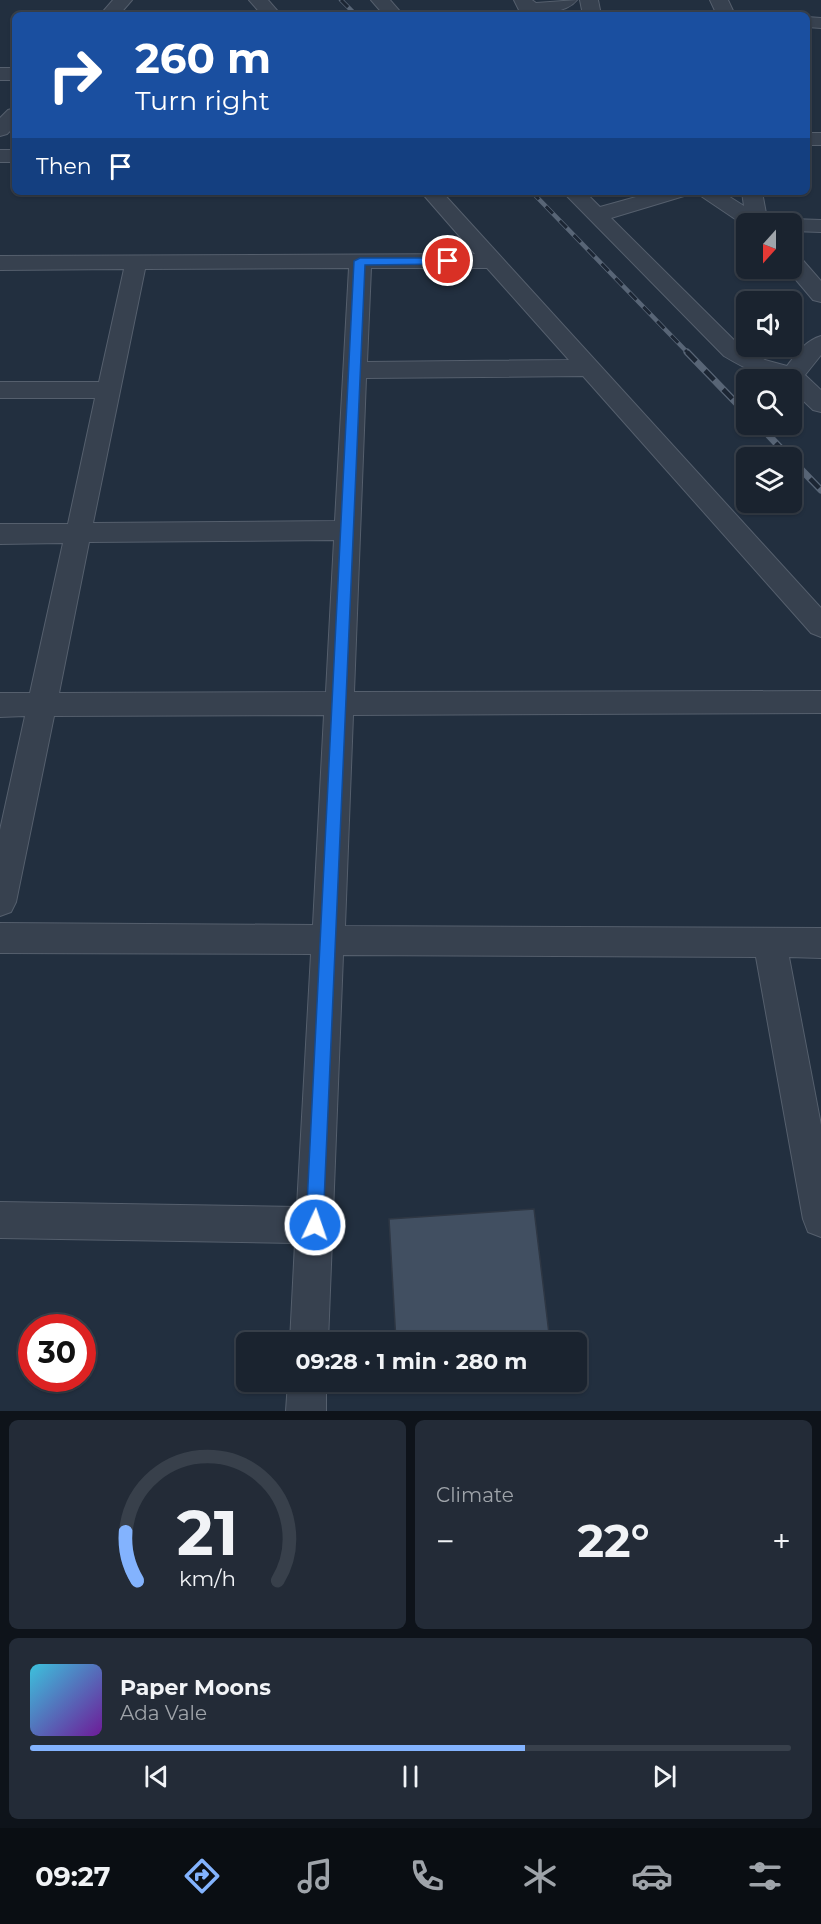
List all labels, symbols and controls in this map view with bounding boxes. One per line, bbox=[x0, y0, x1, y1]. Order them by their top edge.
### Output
text: 260 m bbox=[135, 32, 271, 84]
icon: right bbox=[36, 36, 114, 114]
text: Turn right bbox=[135, 84, 270, 117]
icon: arrive bbox=[104, 150, 137, 183]
text: Then bbox=[36, 153, 92, 180]
north arrow bbox=[736, 213, 802, 279]
map controls bbox=[736, 213, 802, 513]
pin bbox=[422, 235, 473, 286]
icon: arrive bbox=[431, 244, 464, 277]
button: sound bbox=[736, 291, 802, 357]
button: search bbox=[736, 369, 802, 435]
button: layers bbox=[736, 447, 802, 513]
position arrow bbox=[283, 1193, 347, 1257]
speed limit sign: 30 bbox=[18, 1314, 96, 1392]
text: 09:28 · 1 min · 280 m bbox=[296, 1348, 527, 1375]
text: Climate bbox=[436, 1483, 514, 1507]
text: 21 bbox=[177, 1495, 238, 1571]
text: 22° bbox=[578, 1513, 649, 1568]
text: − bbox=[436, 1521, 455, 1561]
text: + bbox=[772, 1521, 791, 1561]
text: km/h bbox=[179, 1566, 236, 1592]
text: Paper Moons bbox=[120, 1674, 271, 1701]
text: Ada Vale bbox=[120, 1701, 207, 1725]
icon: previous bbox=[140, 1760, 173, 1793]
icon: pause bbox=[394, 1760, 427, 1793]
icon: next bbox=[648, 1760, 681, 1793]
icon: directions bbox=[181, 1855, 223, 1897]
icon: music bbox=[294, 1855, 336, 1897]
icon: phone bbox=[406, 1855, 448, 1897]
icon: climate bbox=[519, 1855, 561, 1897]
icon: car bbox=[631, 1855, 673, 1897]
icon: filters bbox=[744, 1855, 786, 1897]
text: 09:27 bbox=[35, 1860, 111, 1893]

